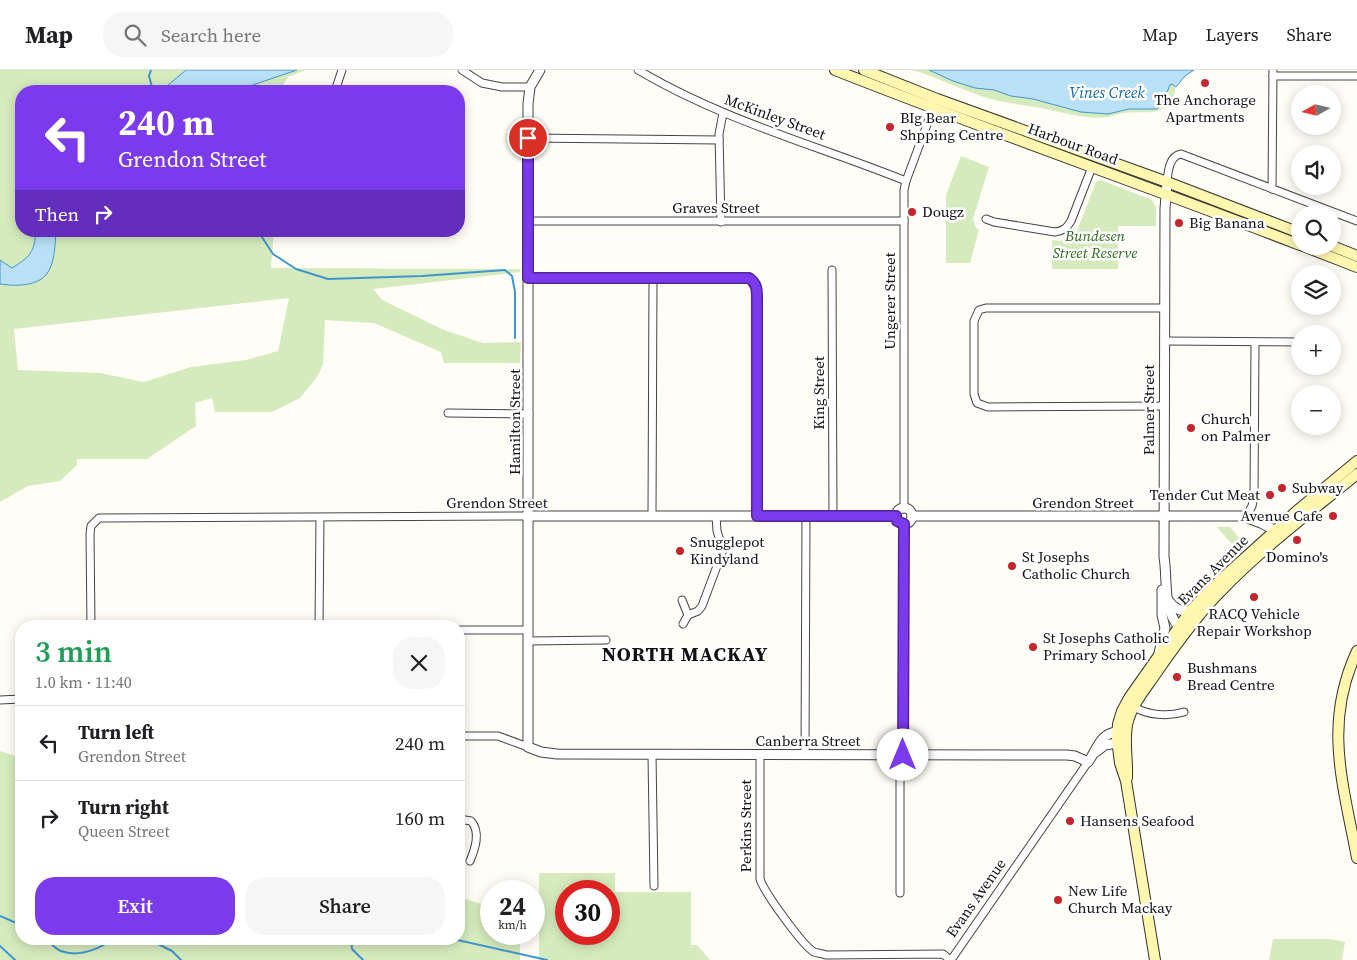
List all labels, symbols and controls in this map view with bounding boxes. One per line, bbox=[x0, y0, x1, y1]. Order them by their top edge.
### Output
search box bbox=[103, 12, 453, 57]
text: Map bbox=[25, 18, 73, 51]
icon: search bbox=[121, 21, 149, 49]
text: Search here bbox=[161, 22, 261, 48]
text: Map bbox=[1142, 22, 1177, 47]
text: Layers bbox=[1205, 22, 1258, 47]
text: Share bbox=[1286, 22, 1332, 47]
marker: The Anchorage Apartments bbox=[1199, 77, 1211, 89]
water label: Vines Creek bbox=[1069, 81, 1145, 103]
north arrow bbox=[1291, 85, 1341, 135]
map controls bbox=[1291, 85, 1341, 435]
street label: McKinley Street bbox=[722, 89, 829, 145]
place label: The Anchorage Apartments bbox=[1154, 89, 1256, 127]
text: 240 m bbox=[118, 99, 214, 147]
icon: left bbox=[35, 105, 100, 170]
place label: BIg Bear Shpping Centre bbox=[900, 107, 1004, 145]
pin bbox=[507, 117, 549, 159]
street label: Harbour Road bbox=[1025, 117, 1122, 170]
marker: BIg Bear Shpping Centre bbox=[884, 121, 896, 133]
icon: arrive bbox=[514, 124, 542, 152]
text: Grendon Street bbox=[118, 144, 267, 174]
button: sound bbox=[1291, 145, 1341, 195]
street label: Graves Street bbox=[672, 197, 760, 218]
icon: right bbox=[89, 200, 117, 228]
text: Then bbox=[35, 201, 79, 227]
place label: Dougz bbox=[922, 201, 964, 222]
button: search bbox=[1291, 205, 1341, 255]
marker: Dougz bbox=[906, 206, 918, 218]
place label: Big Banana bbox=[1189, 212, 1265, 233]
marker: Big Banana bbox=[1173, 217, 1185, 229]
park label: Bundesen Street Reserve bbox=[1053, 225, 1137, 263]
street label: Ungerer Street bbox=[879, 252, 900, 350]
button: layers bbox=[1291, 265, 1341, 315]
button: + bbox=[1291, 325, 1341, 375]
street label: King Street bbox=[808, 356, 829, 430]
street label: Palmer Street bbox=[1138, 365, 1159, 455]
street label: Hamilton Street bbox=[504, 369, 525, 475]
button: − bbox=[1291, 385, 1341, 435]
place label: Church on Palmer bbox=[1201, 408, 1271, 446]
marker: Church on Palmer bbox=[1185, 422, 1197, 434]
place label: Subway bbox=[1292, 477, 1344, 498]
marker: Subway bbox=[1276, 482, 1288, 494]
place label: Tender Cut Meat bbox=[1150, 484, 1260, 505]
marker: Tender Cut Meat bbox=[1264, 489, 1276, 501]
street label: Grendon Street bbox=[446, 492, 548, 513]
street label: Grendon Street bbox=[1032, 492, 1134, 513]
place label: Avenue Cafe bbox=[1240, 505, 1323, 526]
marker: Avenue Cafe bbox=[1327, 510, 1339, 522]
street label: Evans Avenue bbox=[1173, 529, 1253, 610]
place label: Snugglepot Kindyland bbox=[690, 531, 764, 569]
marker: Domino's bbox=[1291, 534, 1303, 546]
marker: Snugglepot Kindyland bbox=[674, 545, 686, 557]
place label: St Josephs Catholic Church bbox=[1022, 546, 1130, 584]
place label: Domino's bbox=[1266, 546, 1328, 567]
marker: St Josephs Catholic Church bbox=[1006, 560, 1018, 572]
marker: RACQ Vehicle Repair Workshop bbox=[1248, 591, 1260, 603]
place label: RACQ Vehicle Repair Workshop bbox=[1196, 603, 1312, 641]
place label: St Josephs Catholic Primary School bbox=[1043, 627, 1169, 665]
text: 3 min bbox=[35, 631, 112, 672]
button: close bbox=[393, 637, 445, 689]
district label: NORTH MACKAY bbox=[602, 640, 768, 668]
marker: St Josephs Catholic Primary School bbox=[1027, 641, 1039, 653]
place label: Bushmans Bread Centre bbox=[1187, 657, 1275, 695]
text: 1.0 km · 11:40 bbox=[35, 671, 132, 693]
marker: Bushmans Bread Centre bbox=[1171, 671, 1183, 683]
text: Turn left bbox=[78, 719, 154, 745]
position arrow bbox=[876, 728, 928, 780]
icon: left bbox=[35, 729, 63, 757]
text: 240 m bbox=[395, 730, 445, 756]
street label: Canberra Street bbox=[756, 730, 861, 751]
text: Grendon Street bbox=[78, 745, 186, 767]
street label: Perkins Street bbox=[735, 779, 756, 872]
text: Turn right bbox=[78, 794, 169, 820]
icon: right bbox=[35, 804, 63, 832]
text: 160 m bbox=[395, 805, 445, 831]
place label: Hansens Seafood bbox=[1080, 810, 1195, 831]
marker: Hansens Seafood bbox=[1064, 815, 1076, 827]
text: Queen Street bbox=[78, 820, 170, 842]
street label: Evans Avenue bbox=[941, 854, 1011, 941]
button: Exit bbox=[35, 877, 235, 935]
button: Share bbox=[245, 877, 445, 935]
speed limit sign: 30 bbox=[555, 880, 620, 945]
place label: New Life Church Mackay bbox=[1068, 880, 1173, 918]
text: 24 bbox=[499, 889, 526, 923]
marker: New Life Church Mackay bbox=[1052, 894, 1064, 906]
text: km/h bbox=[498, 917, 527, 933]

